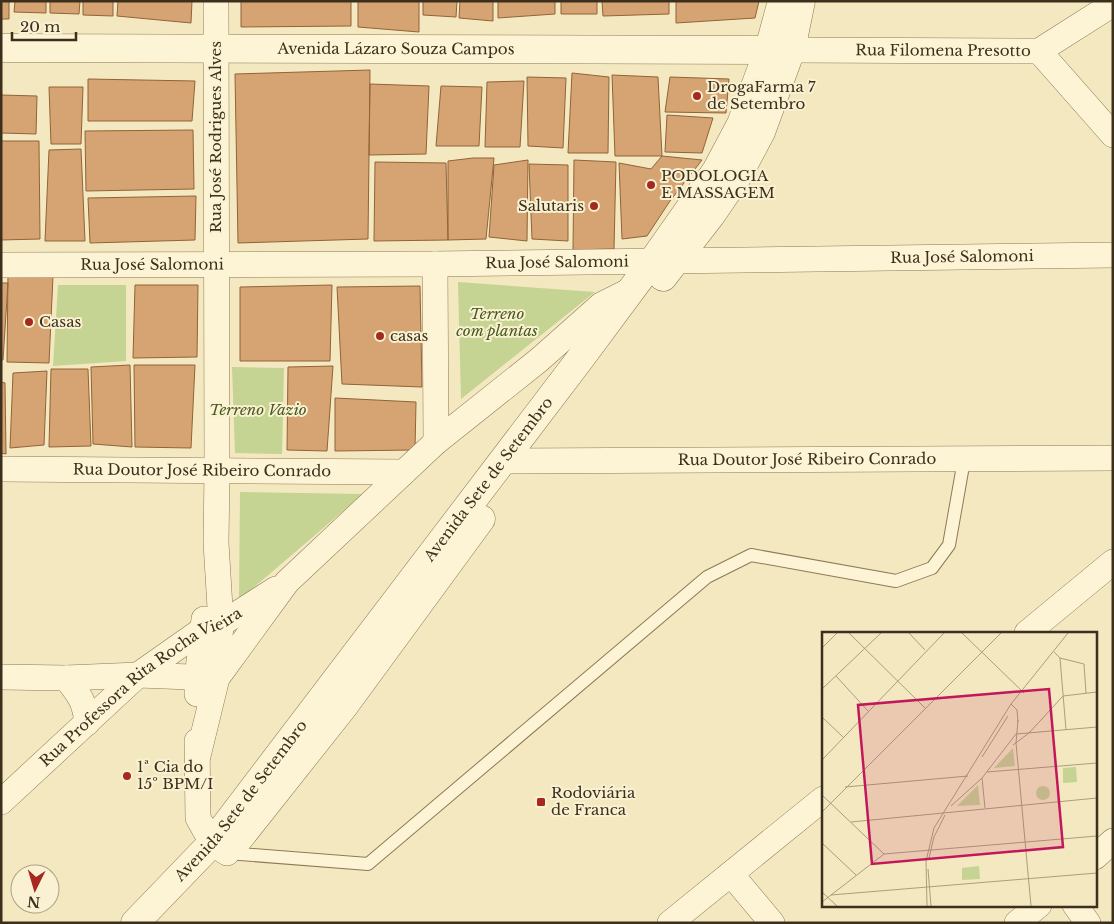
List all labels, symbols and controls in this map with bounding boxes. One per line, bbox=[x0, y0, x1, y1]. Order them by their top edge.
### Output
scale bar bbox=[12, 10, 76, 42]
text: 20 m bbox=[20, 17, 60, 36]
street label: Avenida Lázaro Souza Campos bbox=[277, 39, 515, 58]
street label: Rua Filomena Presotto bbox=[855, 40, 1031, 60]
street label: Rua José Rodrigues Alves bbox=[206, 41, 225, 233]
place label: DrogaFarma 7 de Setembro bbox=[707, 77, 816, 113]
marker: DrogaFarma 7 de Setembro bbox=[691, 90, 703, 102]
place label: PODOLOGIA E MASSAGEM bbox=[661, 166, 775, 202]
marker: PODOLOGIA E MASSAGEM bbox=[645, 179, 657, 191]
place label: Salutaris bbox=[518, 196, 584, 215]
marker: Salutaris bbox=[588, 200, 600, 212]
street label: Rua José Salomoni bbox=[890, 246, 1034, 267]
street label: Rua José Salomoni bbox=[485, 251, 629, 272]
street label: Rua José Salomoni bbox=[80, 254, 224, 274]
park label: Terreno com plantas bbox=[456, 304, 538, 340]
place label: Casas bbox=[39, 312, 81, 331]
marker: Casas bbox=[23, 316, 35, 328]
place label: casas bbox=[390, 326, 428, 345]
marker: casas bbox=[374, 330, 386, 342]
street label: Avenida Sete de Setembro bbox=[419, 393, 557, 566]
park label: Terreno Vazio bbox=[209, 400, 307, 419]
street label: Rua Doutor José Ribeiro Conrado bbox=[678, 449, 936, 469]
street label: Rua Doutor José Ribeiro Conrado bbox=[73, 460, 331, 480]
street label: Rua Professora Rita Rocha Vieira bbox=[35, 603, 246, 771]
inset map bbox=[822, 632, 1096, 906]
street label: Avenida Sete de Setembro bbox=[170, 716, 311, 886]
place label: 1ª Cia do 15º BPM/I bbox=[137, 757, 213, 793]
marker: 1ª Cia do 15º BPM/I bbox=[121, 770, 133, 782]
place label: Rodoviária de Franca bbox=[551, 783, 636, 819]
marker: Rodoviária de Franca bbox=[535, 796, 547, 808]
north arrow bbox=[10, 864, 60, 914]
text: N bbox=[27, 892, 41, 911]

